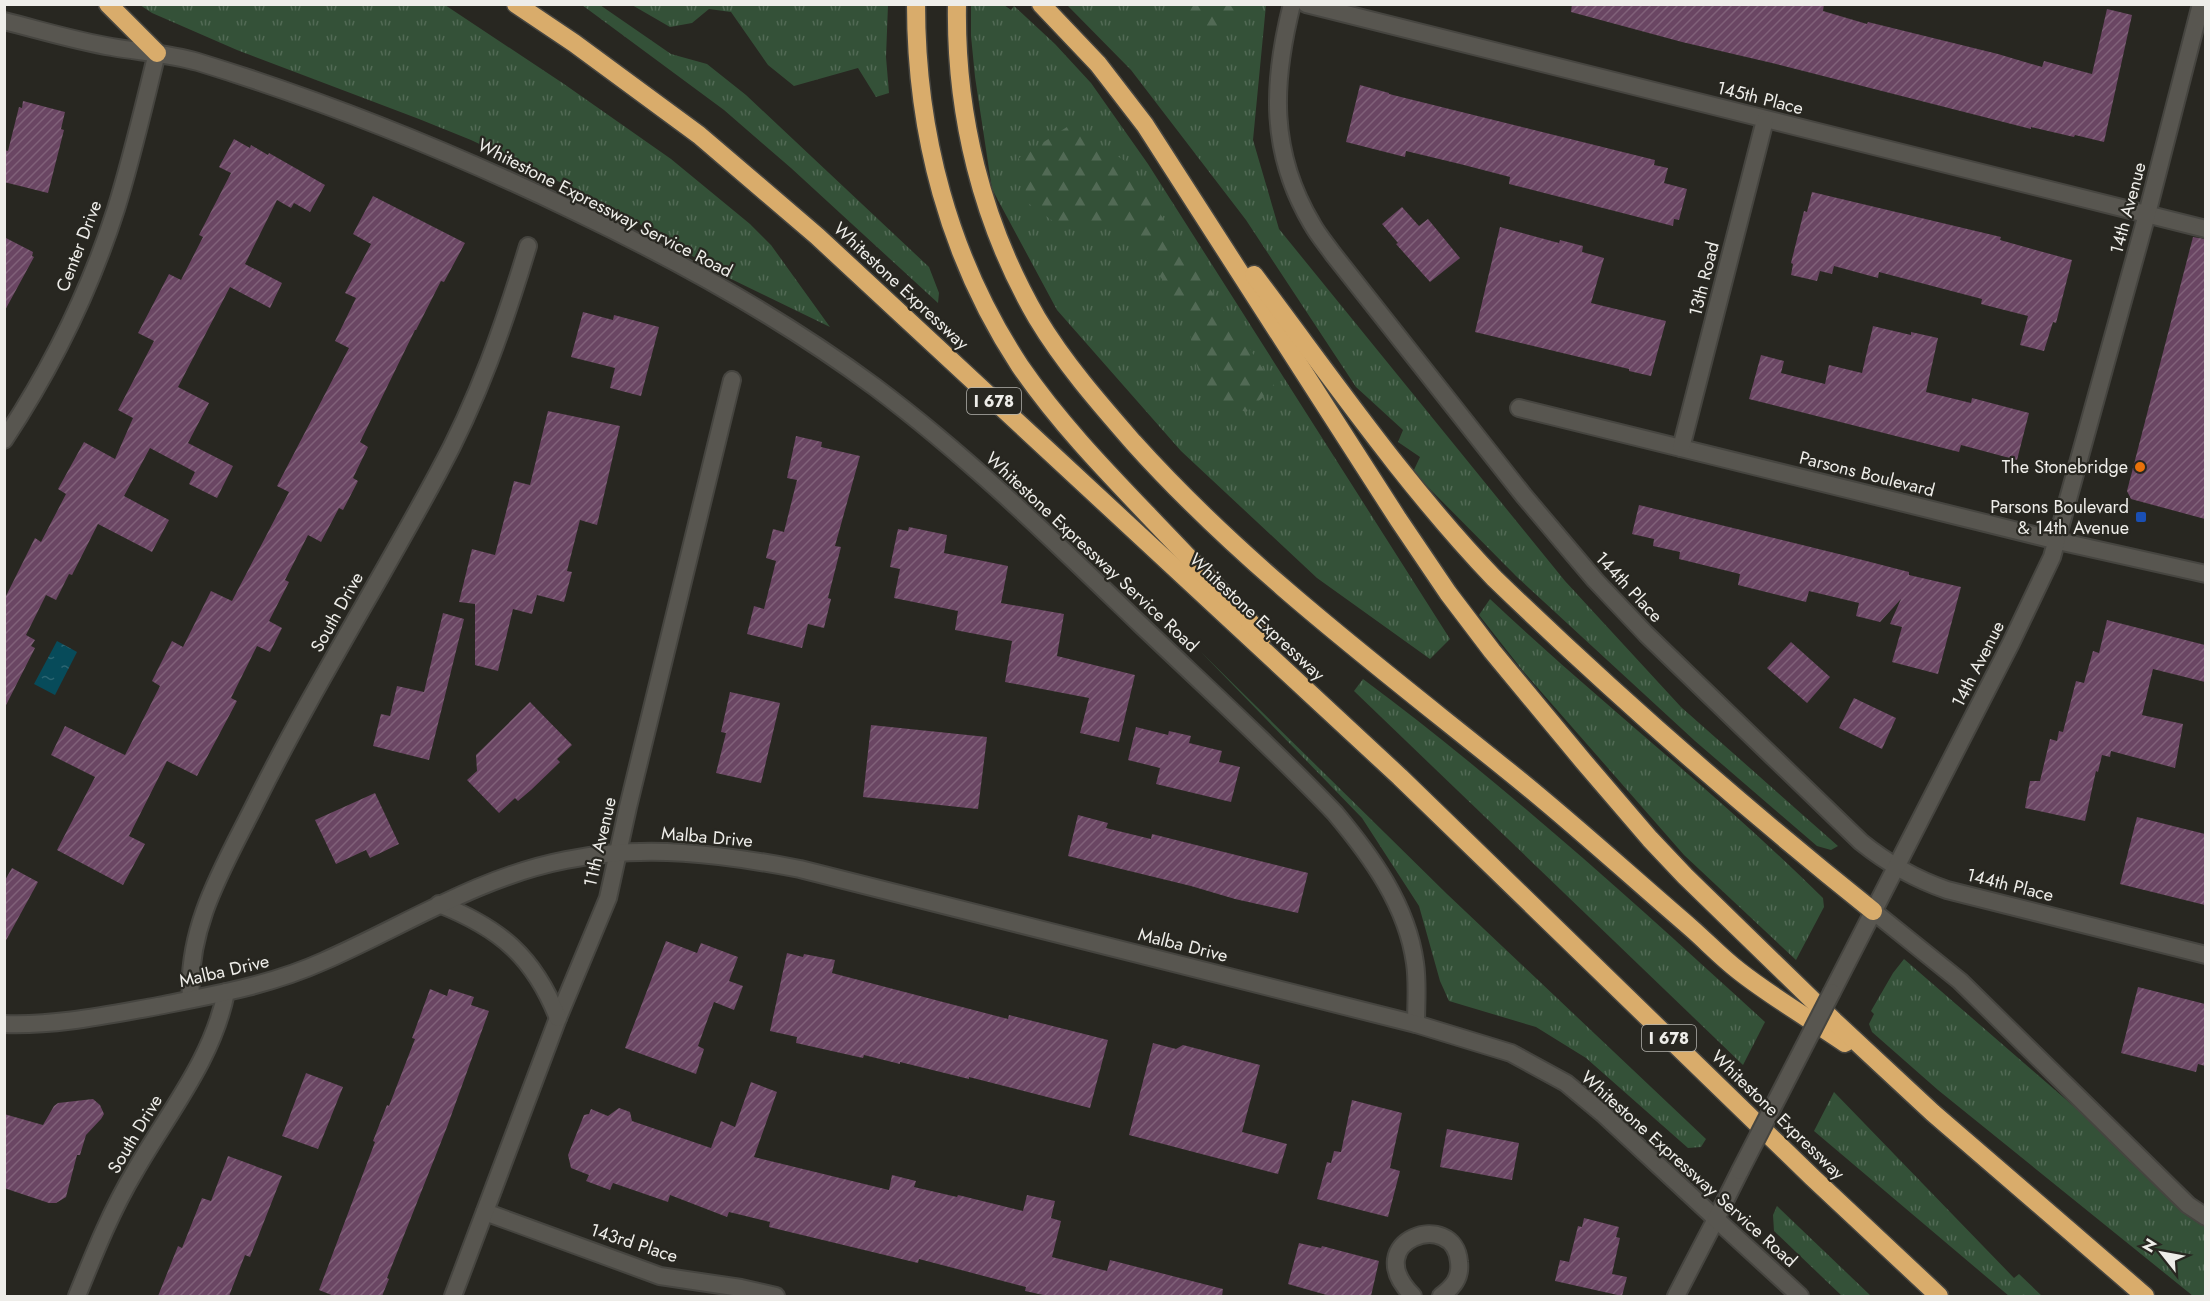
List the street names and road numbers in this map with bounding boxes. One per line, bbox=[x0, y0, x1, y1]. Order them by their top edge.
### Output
street label: 145th Place bbox=[1714, 75, 1806, 121]
street label: Whitestone Expressway Service Road bbox=[473, 132, 737, 284]
street label: 14th Avenue bbox=[2103, 159, 2153, 257]
street label: Center Drive bbox=[50, 196, 108, 296]
street label: Whitestone Expressway bbox=[827, 216, 975, 356]
street label: 13th Road bbox=[1682, 239, 1726, 319]
road number: I 678 bbox=[967, 388, 1021, 414]
street label: Parsons Boulevard bbox=[1797, 445, 1937, 503]
street label: Whitestone Expressway Service Road bbox=[980, 446, 1204, 658]
street label: 144th Place bbox=[1589, 546, 1669, 628]
street label: Whitestone Expressway bbox=[1183, 547, 1331, 687]
street label: South Drive bbox=[304, 567, 370, 657]
street label: 14th Avenue bbox=[1945, 616, 2011, 712]
street label: 11th Avenue bbox=[577, 795, 623, 889]
street label: Malba Drive bbox=[660, 820, 754, 854]
street label: 144th Place bbox=[1964, 862, 2056, 908]
street label: Malba Drive bbox=[1135, 921, 1231, 969]
street label: Malba Drive bbox=[176, 948, 272, 994]
road number: I 678 bbox=[1642, 1025, 1696, 1051]
street label: Whitestone Expressway bbox=[1705, 1044, 1851, 1186]
street label: Whitestone Expressway Service Road bbox=[1575, 1065, 1803, 1273]
street label: South Drive bbox=[101, 1089, 169, 1179]
street label: 143rd Place bbox=[587, 1217, 681, 1269]

